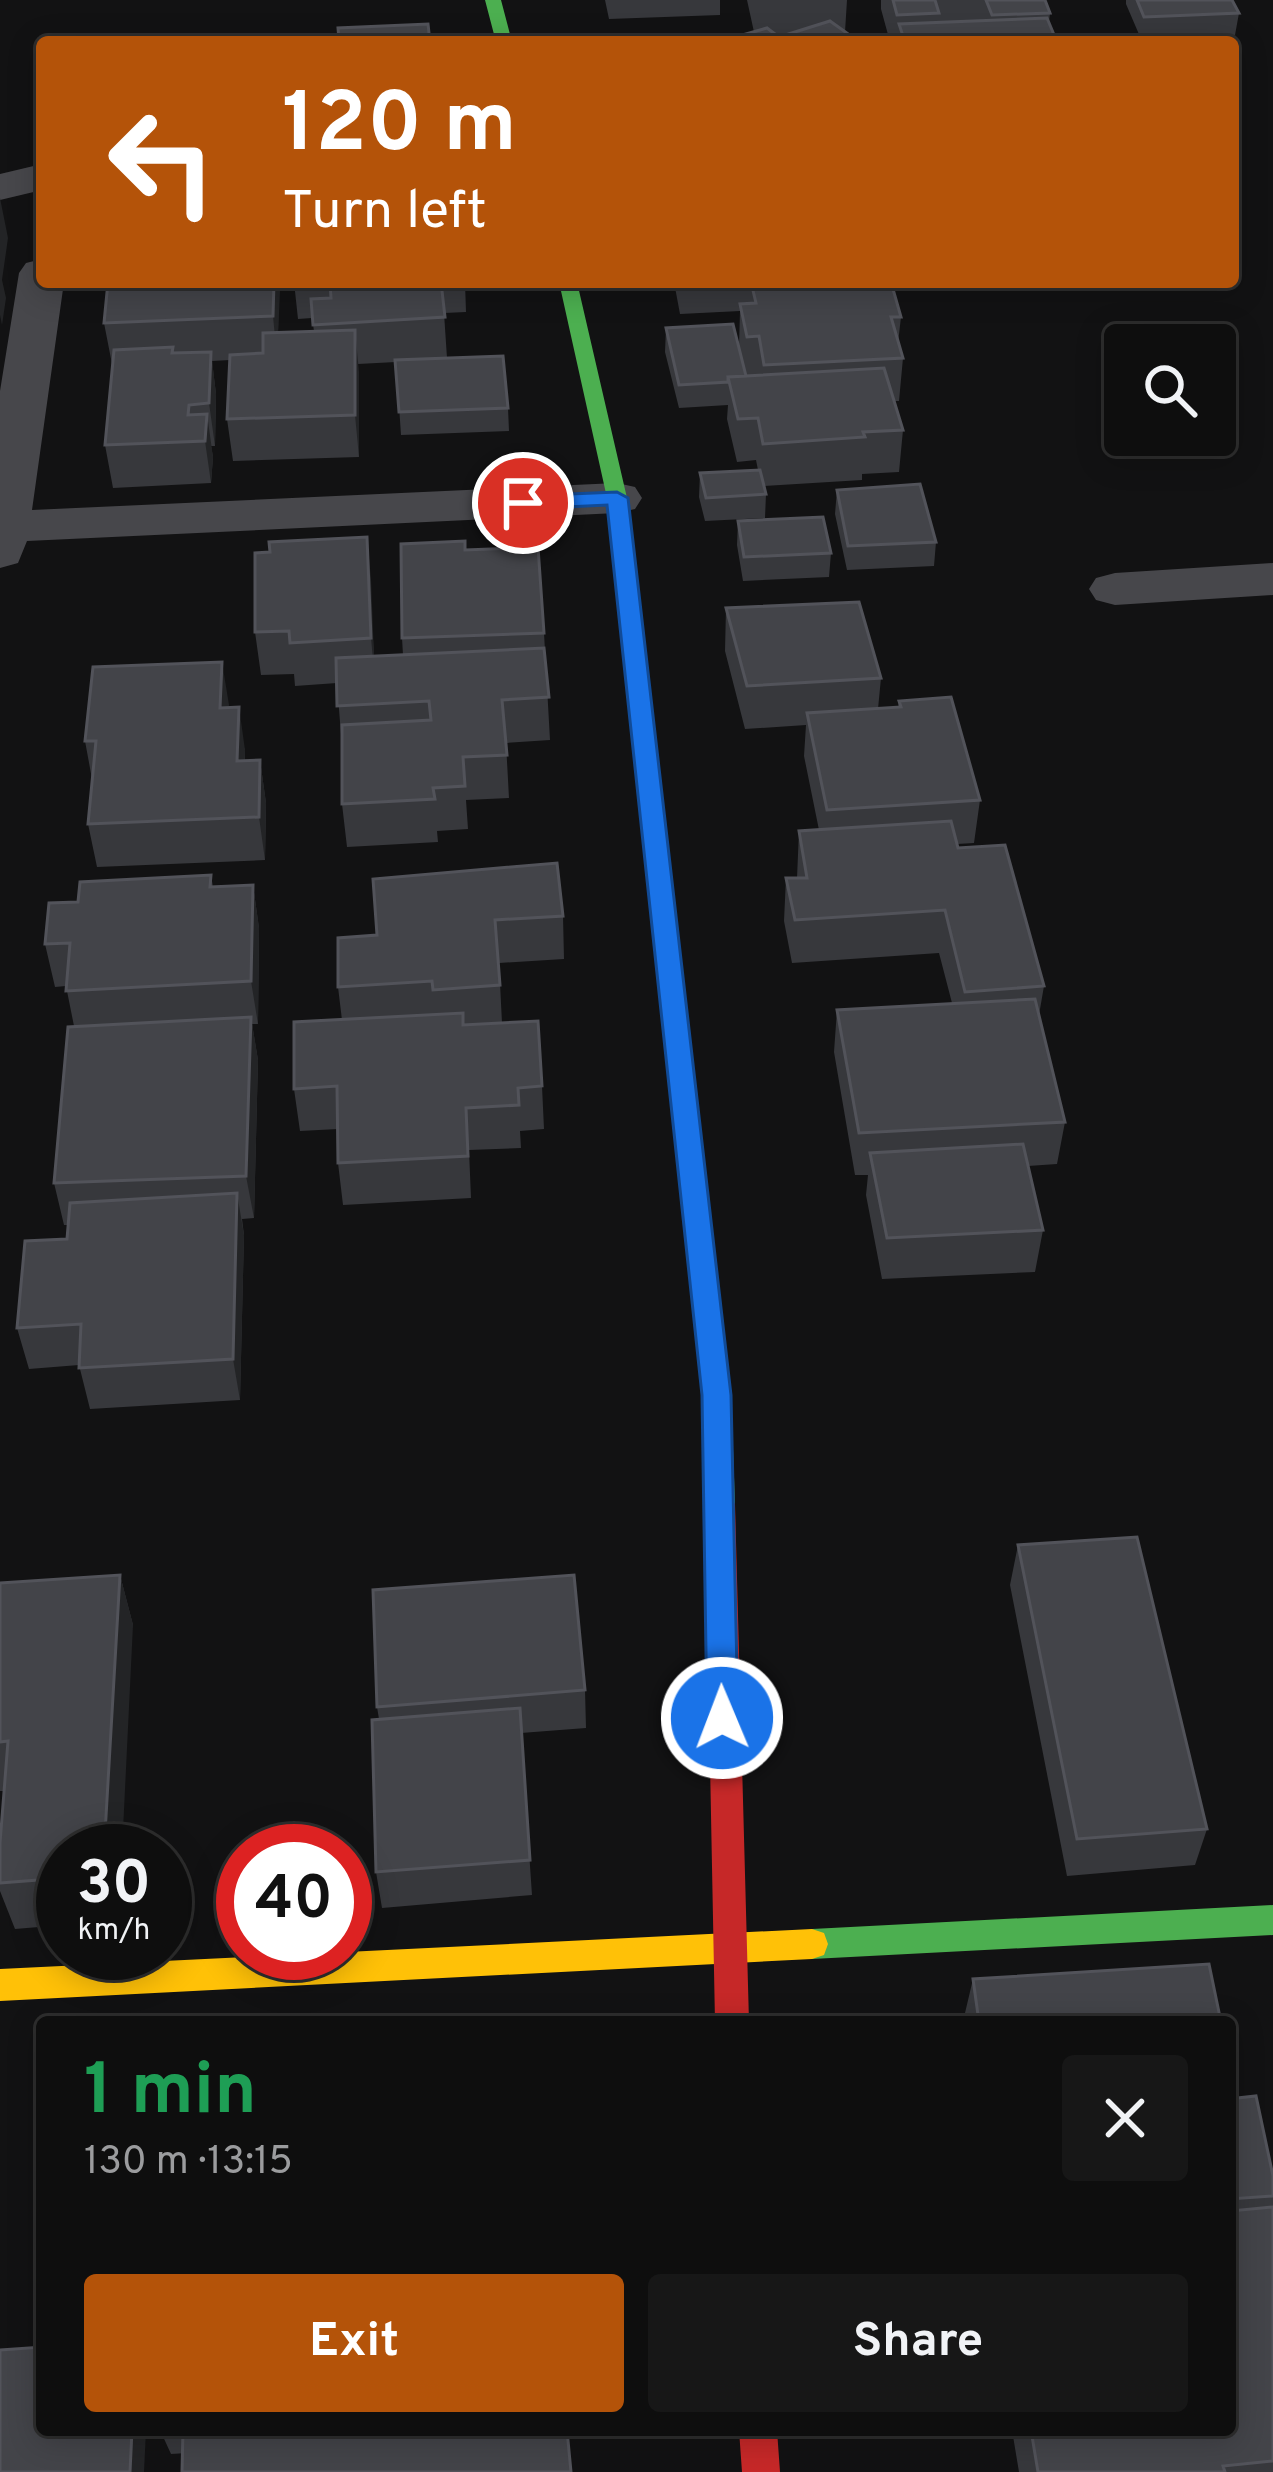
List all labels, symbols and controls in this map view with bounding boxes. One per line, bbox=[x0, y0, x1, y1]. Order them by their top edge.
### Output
text: 120 m bbox=[282, 75, 517, 181]
icon: left bbox=[84, 84, 240, 240]
text: Turn left bbox=[282, 179, 487, 248]
map controls bbox=[1104, 324, 1236, 456]
button: search bbox=[1104, 324, 1236, 456]
pin bbox=[472, 452, 574, 554]
icon: arrive bbox=[490, 470, 556, 536]
position arrow bbox=[659, 1655, 785, 1781]
speed limit sign: 40 bbox=[216, 1824, 372, 1980]
text: 30 bbox=[77, 1849, 151, 1925]
text: km/h bbox=[78, 1913, 150, 1950]
text: 1 min bbox=[84, 2048, 257, 2140]
button: close bbox=[1062, 2055, 1188, 2181]
text: 130 m · 13:15 bbox=[84, 2139, 293, 2188]
button: Exit bbox=[84, 2274, 624, 2412]
button: Share bbox=[648, 2274, 1188, 2412]

